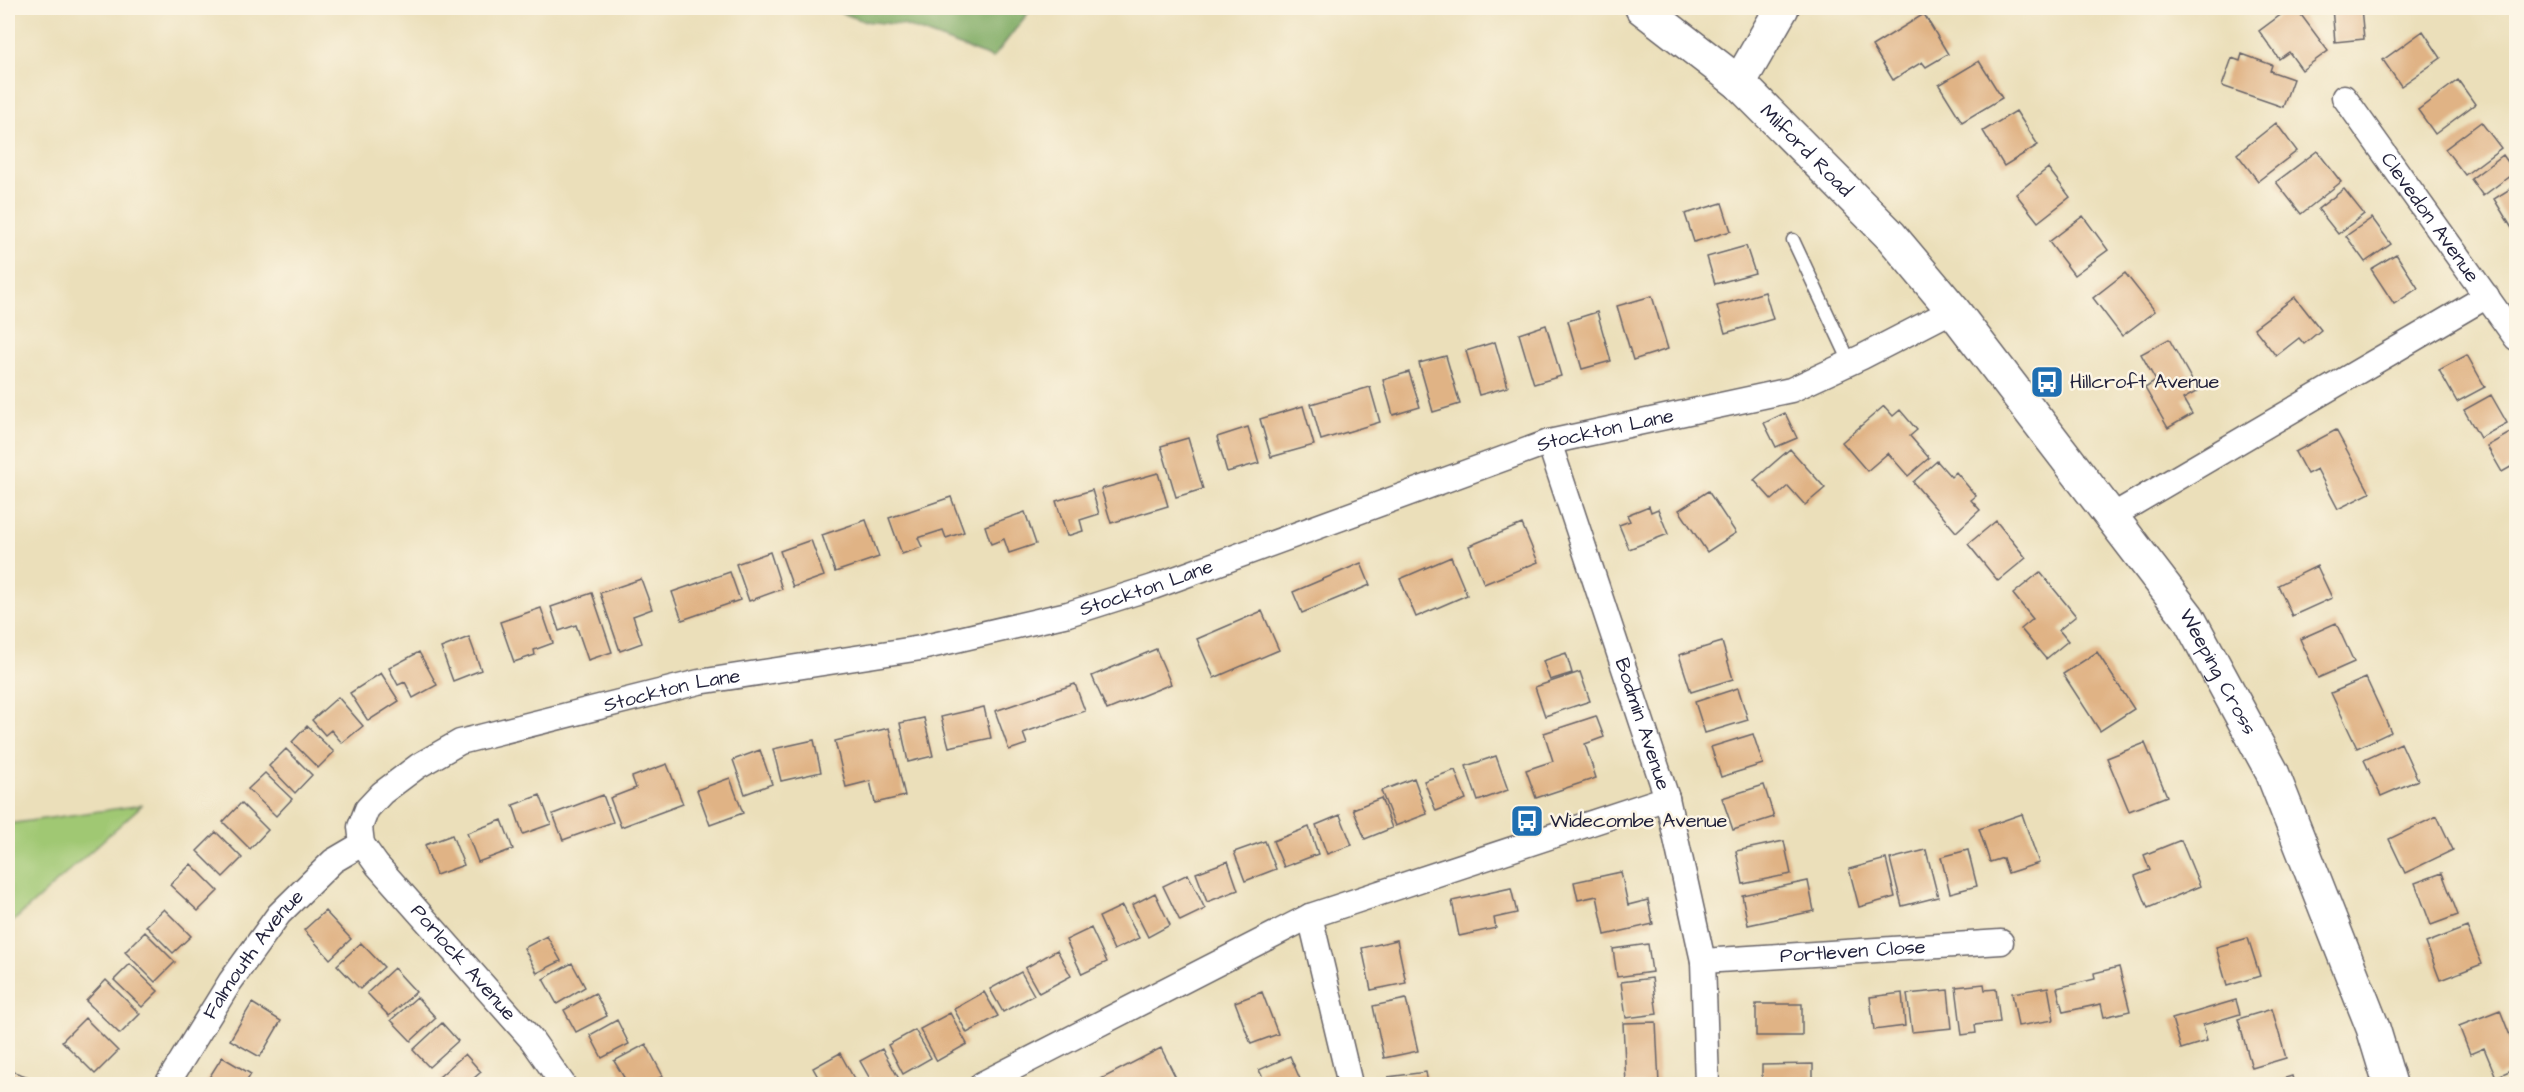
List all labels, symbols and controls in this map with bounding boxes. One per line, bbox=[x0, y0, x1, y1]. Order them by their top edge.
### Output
street label: Milford Road bbox=[1754, 98, 1859, 204]
street label: Clevedon Avenue bbox=[2374, 147, 2486, 288]
bus stop icon: Hillcroft Avenue bbox=[2029, 364, 2065, 400]
place label: Hillcroft Avenue bbox=[2070, 368, 2219, 396]
street label: Stockton Lane bbox=[1533, 402, 1676, 459]
street label: Stockton Lane bbox=[1076, 552, 1217, 624]
street label: Weeping Cross bbox=[2172, 604, 2263, 740]
street label: Bodmin Avenue bbox=[1608, 654, 1677, 794]
street label: Stockton Lane bbox=[601, 662, 742, 719]
bus stop icon: Widecombe Avenue bbox=[1509, 803, 1545, 839]
place label: Widecombe Avenue bbox=[1550, 807, 1728, 835]
street label: Falmouth Avenue bbox=[196, 883, 310, 1025]
street label: Porlock Avenue bbox=[404, 898, 523, 1027]
street label: Portleven Close bbox=[1779, 933, 1927, 970]

